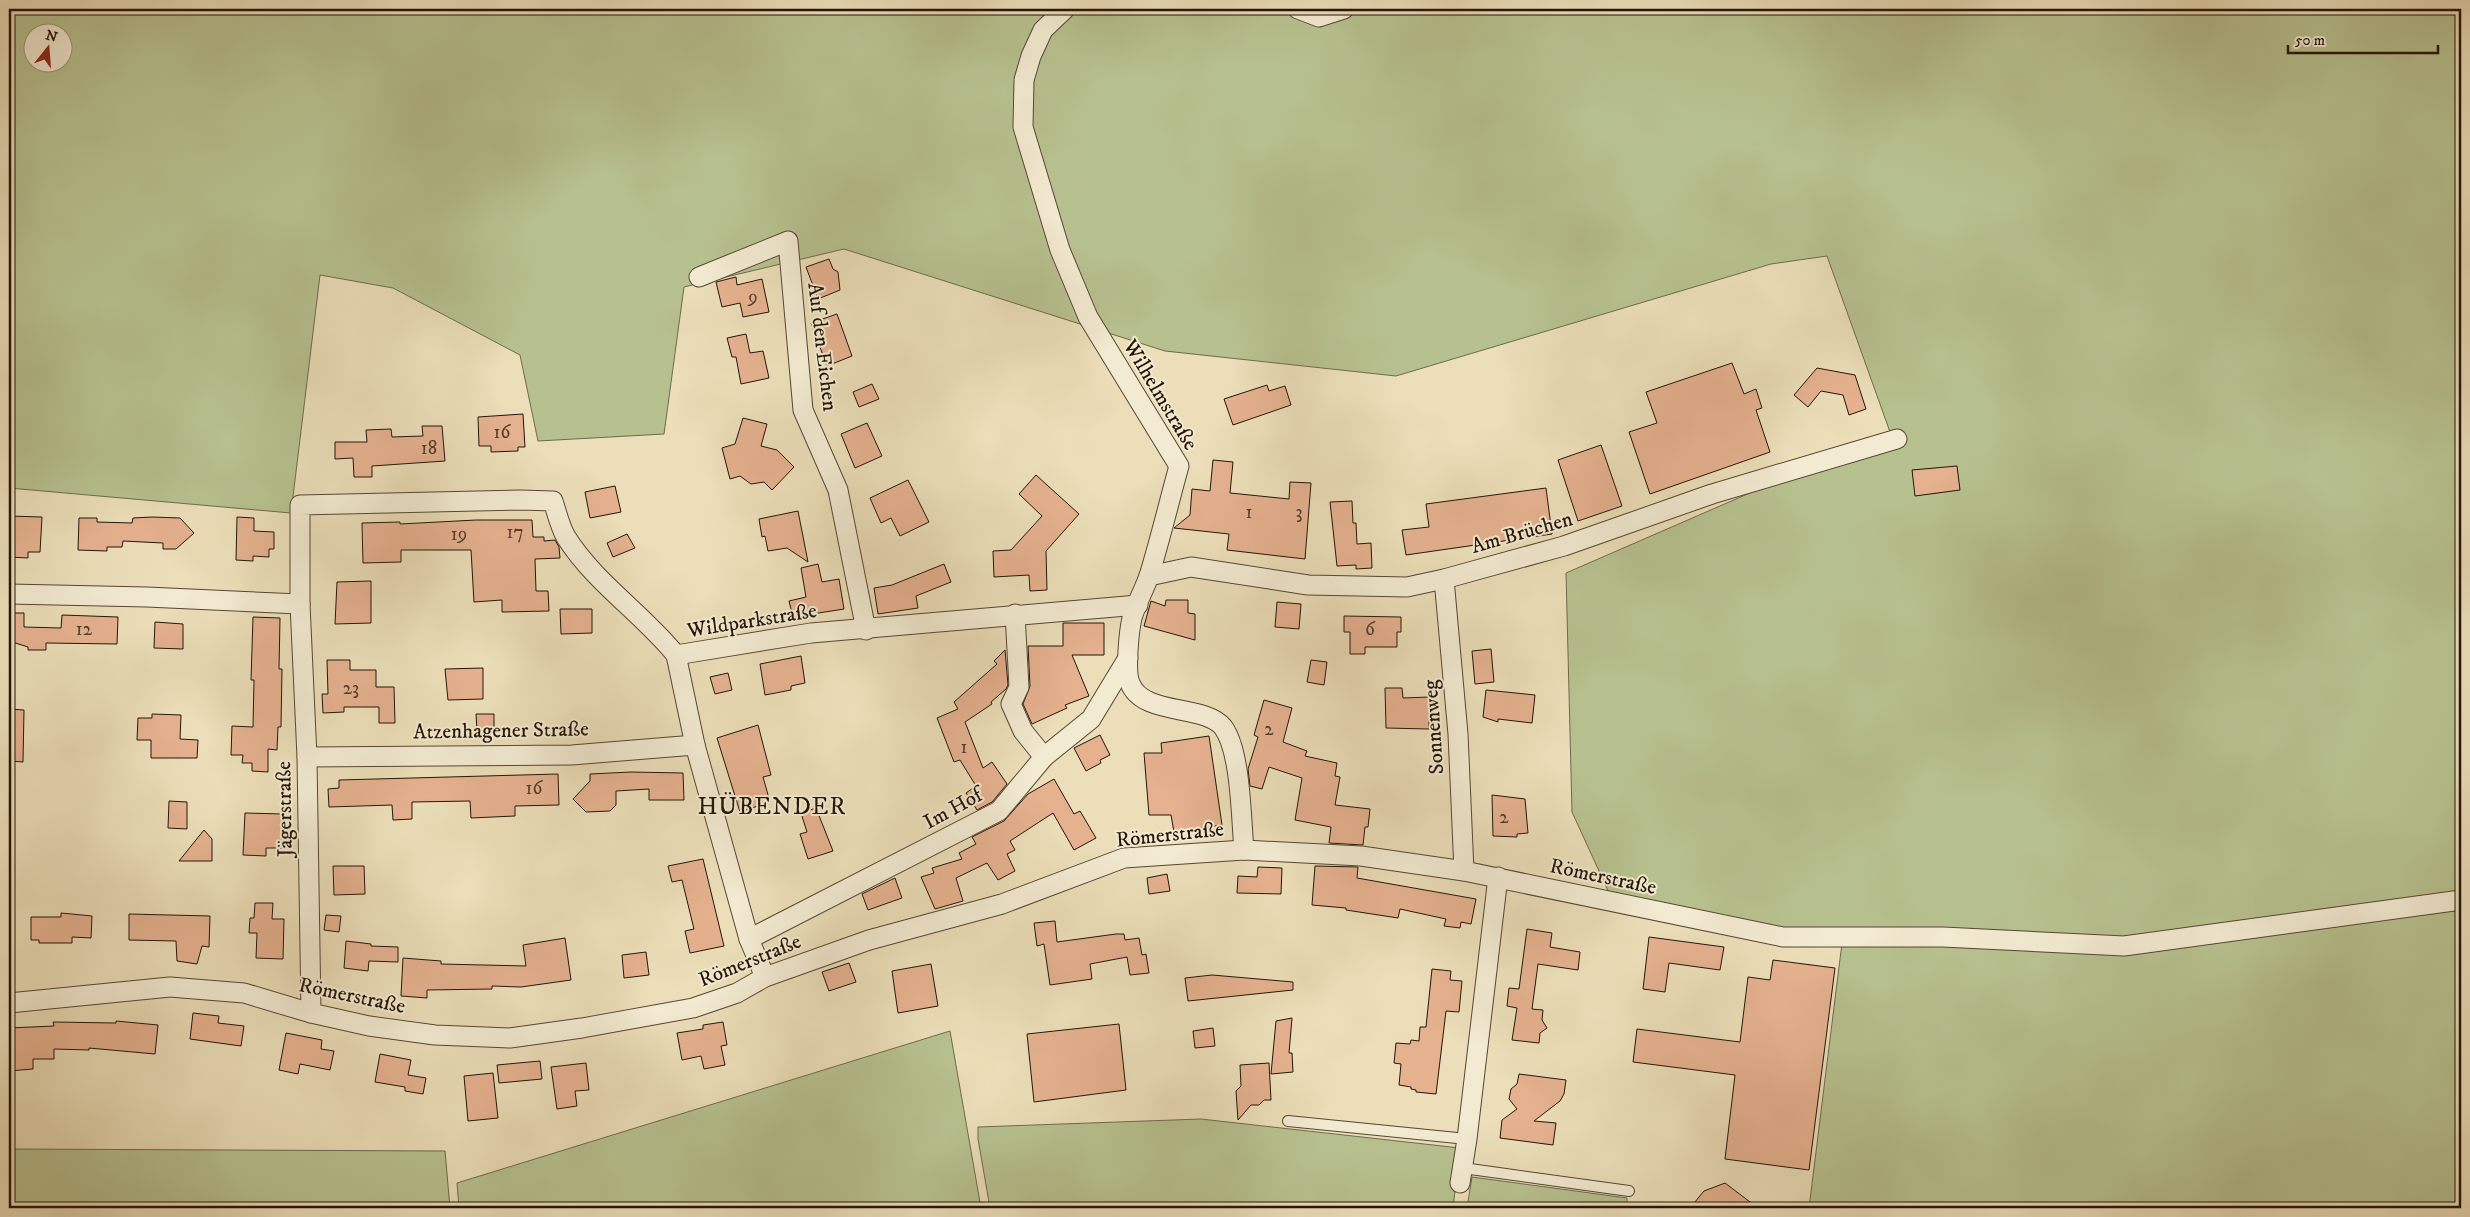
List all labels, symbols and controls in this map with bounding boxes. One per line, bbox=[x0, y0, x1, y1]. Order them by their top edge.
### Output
north arrow bbox=[22, 22, 72, 72]
scale bar bbox=[2288, 22, 2438, 54]
text: N bbox=[43, 26, 60, 47]
text: 50 m bbox=[2295, 31, 2325, 50]
street label: Auf den Eichen bbox=[801, 281, 843, 413]
house number: 9 bbox=[747, 286, 758, 309]
street label: Wilhelmstraße bbox=[1116, 334, 1203, 455]
house number: 16 bbox=[494, 421, 512, 444]
house number: 18 bbox=[421, 437, 437, 460]
house number: 1 bbox=[1246, 501, 1253, 524]
house number: 3 bbox=[1295, 501, 1303, 524]
street label: Am Brüchen bbox=[1468, 506, 1576, 560]
house number: 17 bbox=[507, 521, 524, 544]
house number: 19 bbox=[451, 523, 467, 546]
street label: Wildparkstraße bbox=[684, 598, 819, 644]
house number: 12 bbox=[76, 618, 93, 641]
house number: 6 bbox=[1365, 618, 1376, 641]
house number: 23 bbox=[343, 677, 359, 700]
street label: Sonnenweg bbox=[1418, 678, 1450, 775]
street label: Atzenhagener Straße bbox=[413, 716, 589, 746]
house number: 2 bbox=[1264, 718, 1274, 741]
house number: 1 bbox=[961, 736, 968, 759]
street label: Jägerstraße bbox=[271, 761, 299, 859]
house number: 16 bbox=[526, 777, 544, 800]
street label: Im Hof bbox=[919, 781, 990, 836]
district label: HÜBENDER bbox=[697, 792, 847, 822]
house number: 2 bbox=[1499, 806, 1509, 829]
street label: Römerstraße bbox=[1115, 816, 1225, 854]
street label: Römerstraße bbox=[1547, 853, 1659, 901]
street label: Römerstraße bbox=[695, 929, 805, 993]
street label: Römerstraße bbox=[296, 972, 408, 1020]

